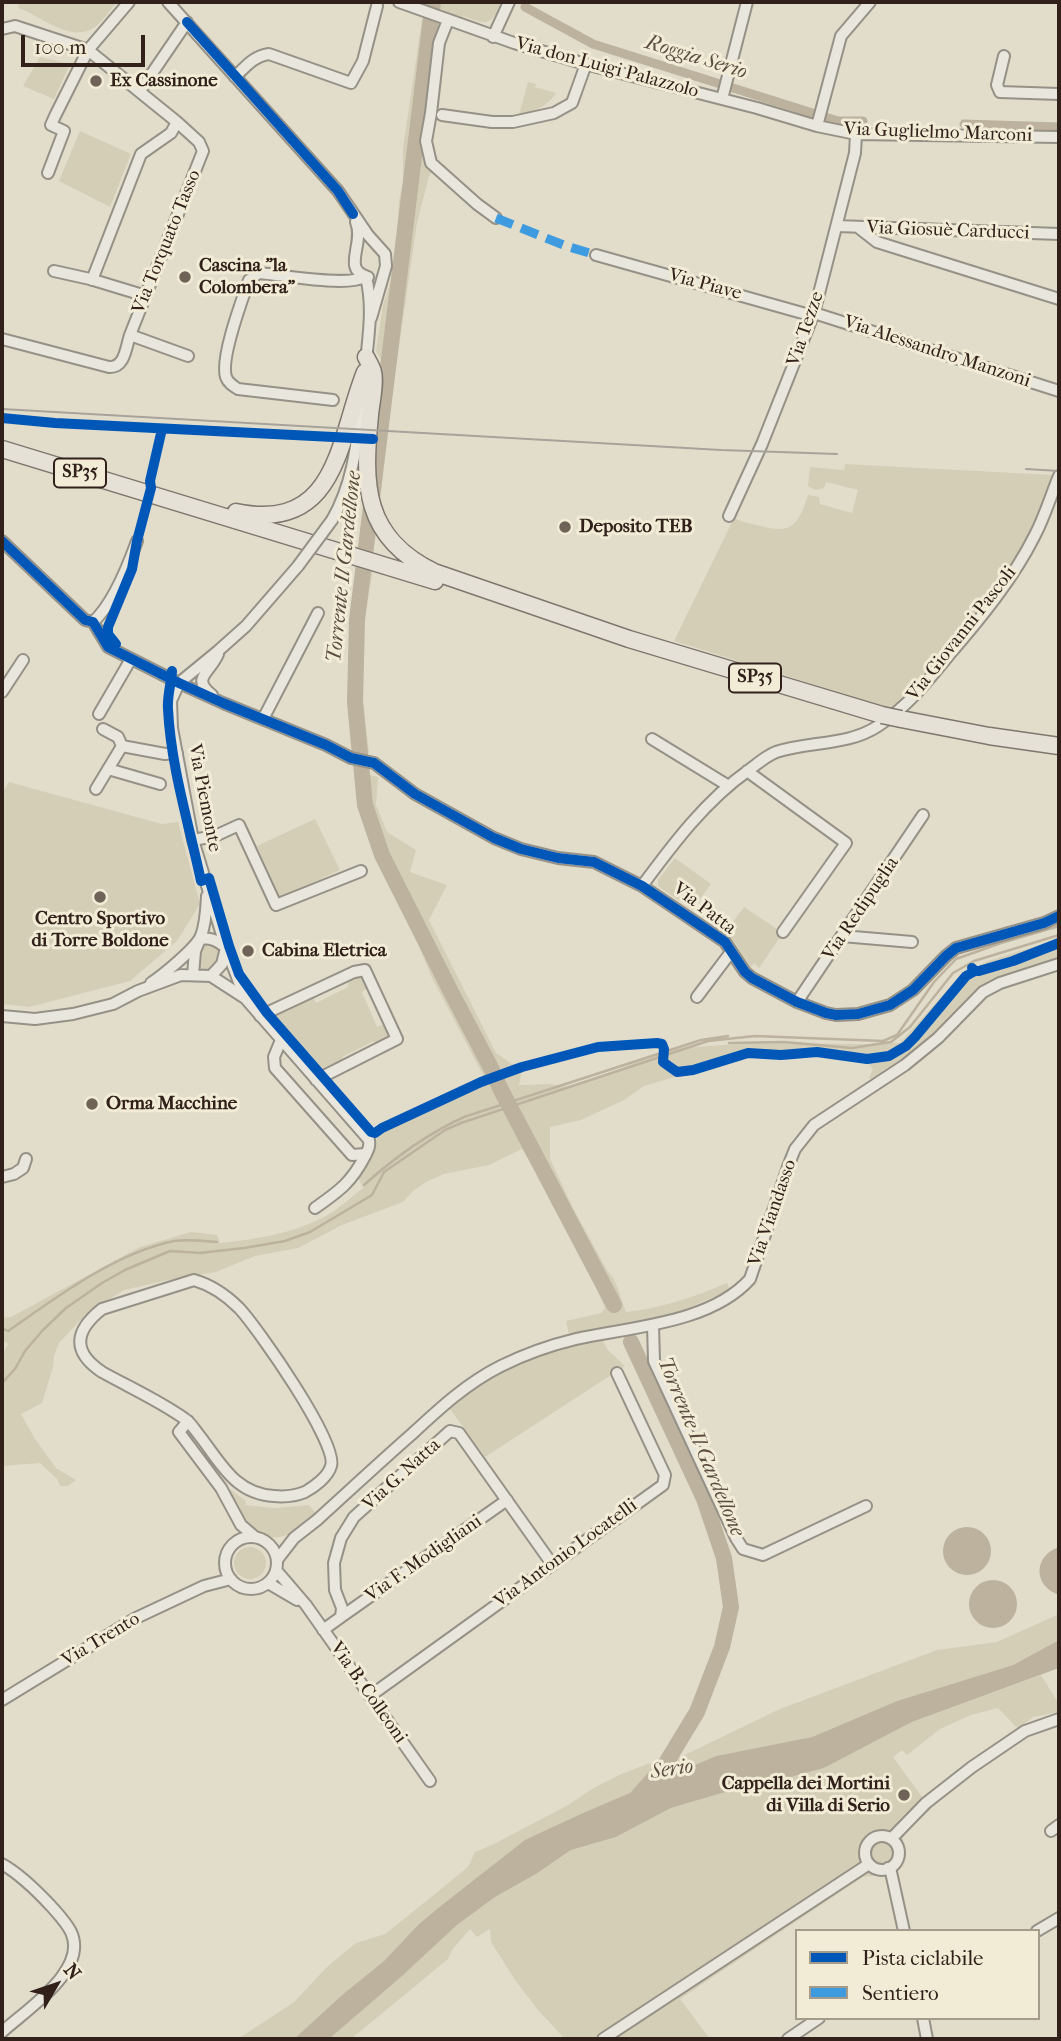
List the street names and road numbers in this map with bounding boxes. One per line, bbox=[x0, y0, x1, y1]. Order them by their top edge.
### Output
street label: Via don Luigi Palazzolo bbox=[513, 33, 701, 103]
street label: Via Guglielmo Marconi bbox=[843, 118, 1033, 148]
street label: Via Torquato Tasso bbox=[128, 167, 206, 317]
street label: Via Giosuè Carducci bbox=[866, 217, 1030, 245]
street label: Via Piave bbox=[666, 264, 744, 306]
street label: Via Tezze bbox=[783, 289, 829, 369]
street label: Via Alessandro Manzoni bbox=[841, 311, 1033, 393]
road number: SP35 bbox=[54, 458, 106, 488]
street label: Via Giovanni Pascoli bbox=[902, 562, 1022, 706]
road number: SP35 bbox=[729, 664, 781, 692]
street label: Via Piemonte bbox=[182, 742, 226, 854]
street label: Via Redipuglia bbox=[818, 853, 904, 965]
street label: Via Patta bbox=[668, 878, 740, 940]
street label: Via Viandasso bbox=[744, 1157, 802, 1269]
street label: Via G. Natta bbox=[358, 1434, 446, 1516]
street label: Via Antonio Locatelli bbox=[490, 1494, 642, 1614]
street label: Via F. Modigliani bbox=[361, 1510, 487, 1608]
street label: Via Trento bbox=[58, 1608, 144, 1672]
street label: Via B. Colleoni bbox=[325, 1638, 411, 1748]

